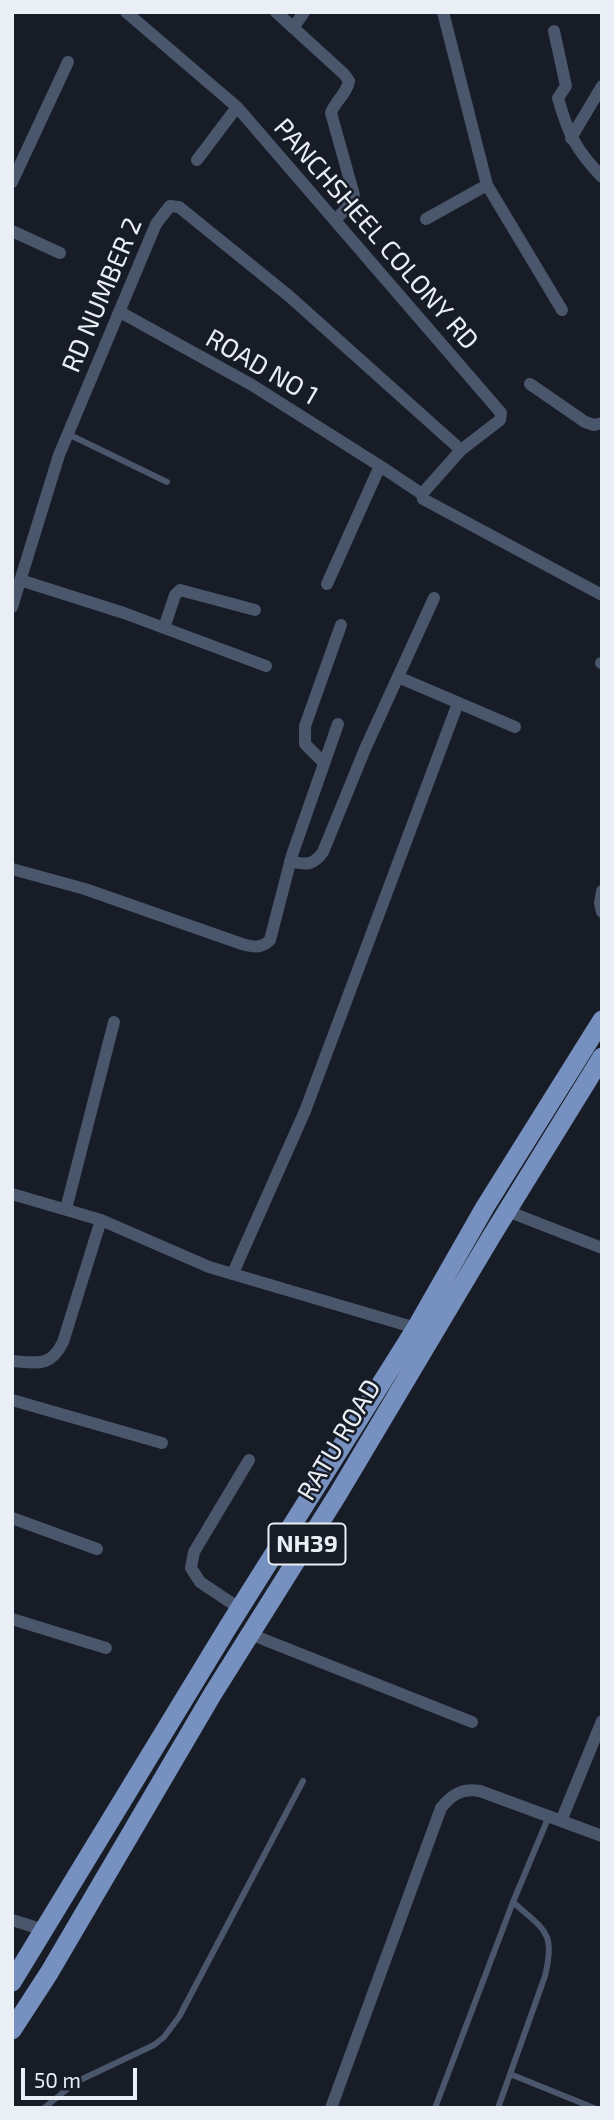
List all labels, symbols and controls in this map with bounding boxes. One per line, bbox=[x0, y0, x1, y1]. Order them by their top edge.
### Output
street label: PANCHSHEEL COLONY RD bbox=[267, 112, 485, 356]
street label: RD NUMBER 2 bbox=[55, 213, 149, 377]
street label: ROAD NO 1 bbox=[200, 322, 324, 412]
street label: RATU ROAD bbox=[291, 1374, 387, 1506]
road number: NH39 bbox=[268, 1524, 346, 1564]
scale bar bbox=[24, 2054, 140, 2098]
text: 50 m bbox=[34, 2067, 81, 2092]

